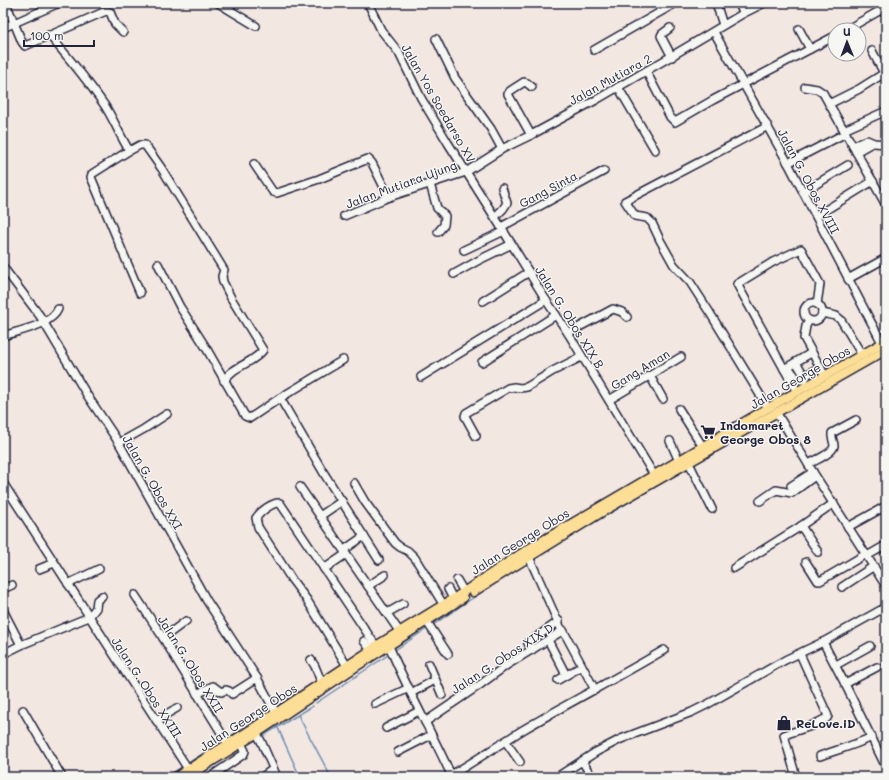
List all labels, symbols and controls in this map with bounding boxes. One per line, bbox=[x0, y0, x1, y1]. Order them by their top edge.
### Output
scale bar bbox=[24, 22, 94, 48]
north arrow bbox=[827, 22, 867, 62]
text: U bbox=[843, 24, 851, 39]
text: 100 m bbox=[30, 27, 64, 43]
street label: Jalan Yos Soedarso XV bbox=[398, 41, 480, 166]
street label: Jalan Mutiara 2 bbox=[566, 50, 654, 108]
street label: Jalan G. Obos XVIII bbox=[775, 126, 843, 236]
street label: Jalan Mutiara Ujung bbox=[343, 156, 459, 212]
street label: Gang Sinta bbox=[516, 167, 580, 211]
street label: Jalan G. Obos XIX B bbox=[532, 263, 608, 371]
street label: Jalan George Obos bbox=[747, 342, 853, 412]
street label: Gang Aman bbox=[608, 345, 672, 393]
place label: Indomaret George Obos 8 bbox=[720, 417, 812, 447]
supermarket icon: Indomaret George Obos 8 bbox=[699, 423, 717, 441]
street label: Jalan G. Obos XXI bbox=[119, 432, 187, 532]
street label: Jalan George Obos bbox=[468, 504, 572, 578]
street label: Jalan G. Obos XXII bbox=[155, 612, 227, 716]
street label: Jalan G. Obos XIX D bbox=[448, 619, 556, 697]
street label: Jalan G. Obos XXIII bbox=[108, 634, 186, 740]
street label: Jalan George Obos bbox=[196, 679, 300, 754]
shop icon: ReLove.iD bbox=[775, 714, 793, 732]
place label: ReLove.iD bbox=[796, 715, 856, 731]

